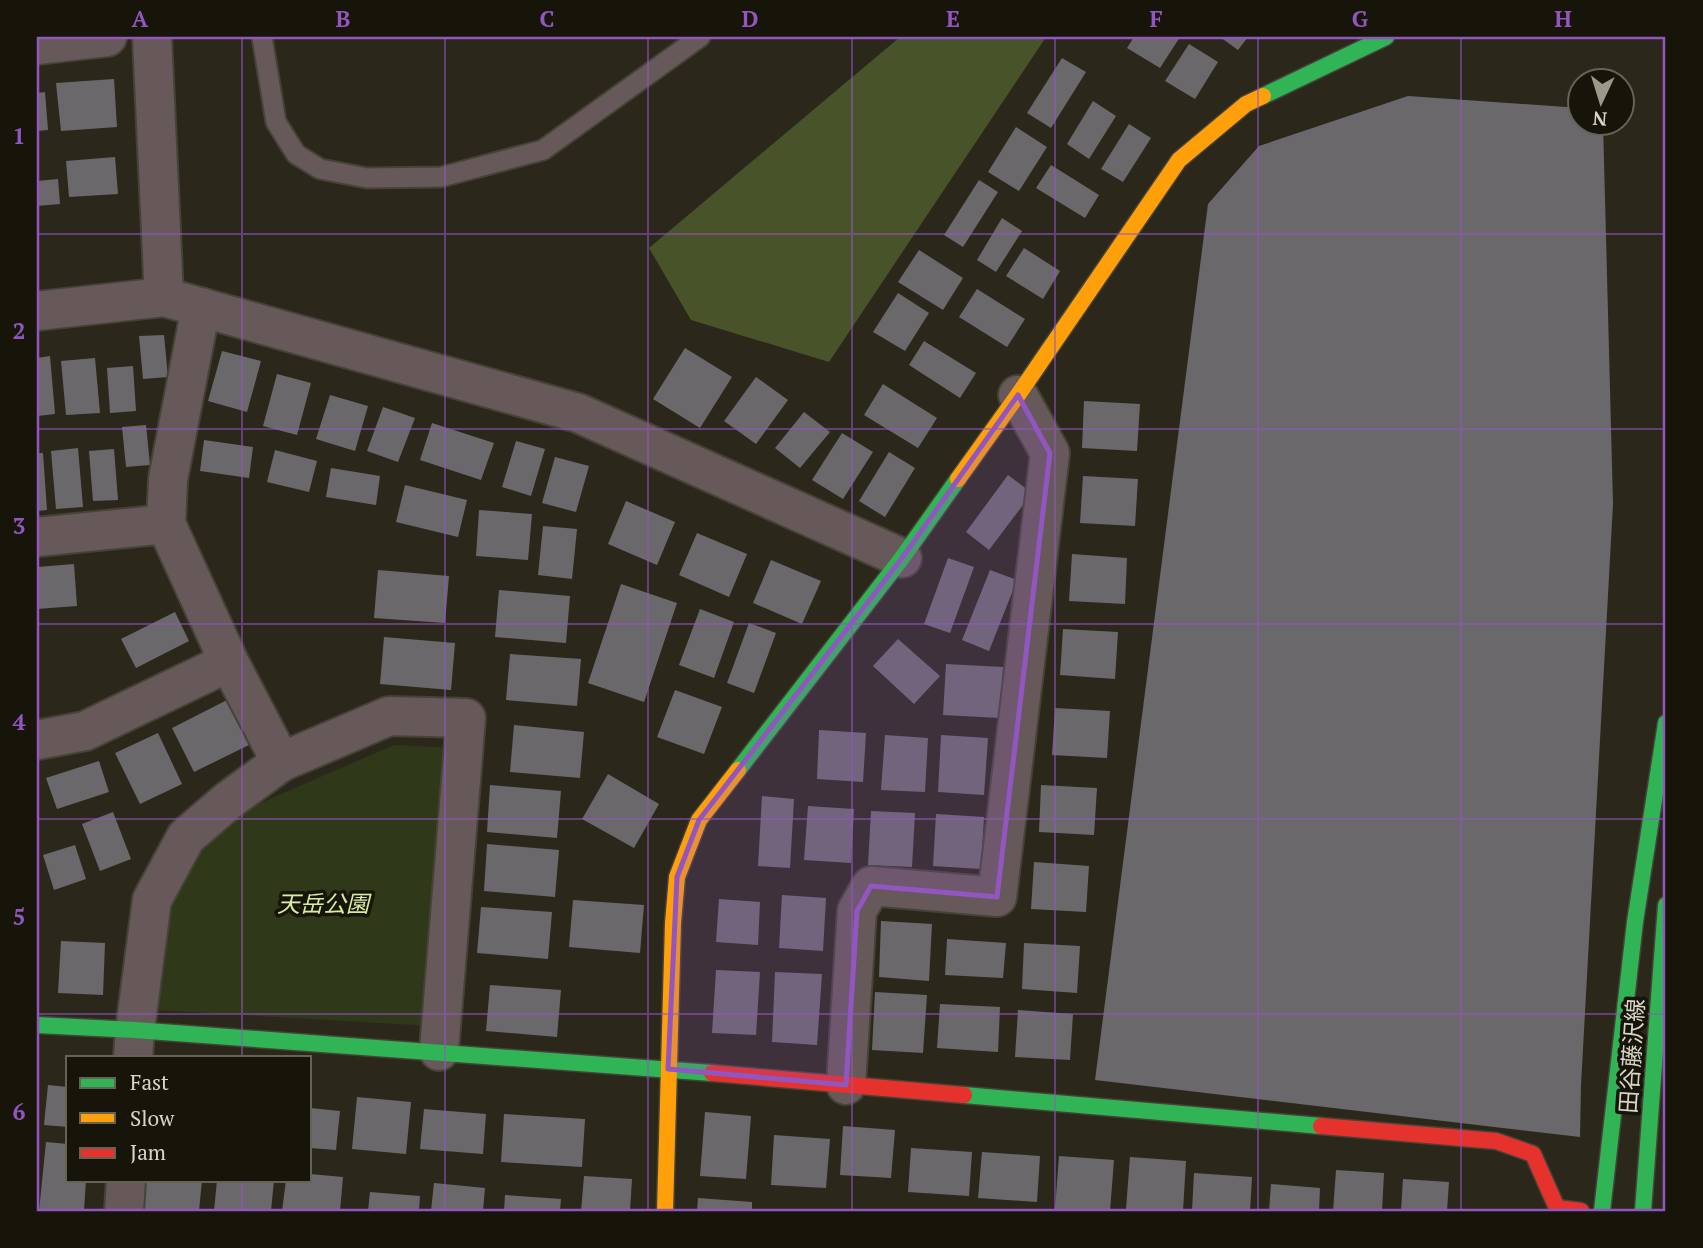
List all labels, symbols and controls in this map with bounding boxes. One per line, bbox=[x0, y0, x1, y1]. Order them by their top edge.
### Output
text: A bbox=[132, 3, 149, 34]
text: B bbox=[336, 3, 351, 34]
text: C bbox=[540, 3, 555, 34]
text: D bbox=[742, 3, 759, 34]
text: E bbox=[946, 3, 960, 34]
text: F bbox=[1149, 3, 1163, 34]
text: G bbox=[1352, 3, 1369, 34]
text: H bbox=[1554, 3, 1572, 34]
north arrow bbox=[1566, 66, 1636, 136]
text: N bbox=[1591, 106, 1608, 132]
text: 1 bbox=[13, 120, 26, 151]
text: 2 bbox=[13, 315, 26, 346]
text: 3 bbox=[13, 510, 26, 541]
text: 4 bbox=[13, 706, 26, 737]
park label: 天岳公園 bbox=[277, 888, 372, 919]
text: 5 bbox=[13, 901, 26, 932]
street label: 田谷藤沢線 bbox=[1612, 998, 1651, 1114]
legend bbox=[66, 1056, 312, 1182]
text: Fast bbox=[130, 1068, 169, 1096]
text: 6 bbox=[13, 1096, 26, 1127]
text: Slow bbox=[130, 1104, 175, 1132]
text: Jam bbox=[130, 1138, 166, 1166]

